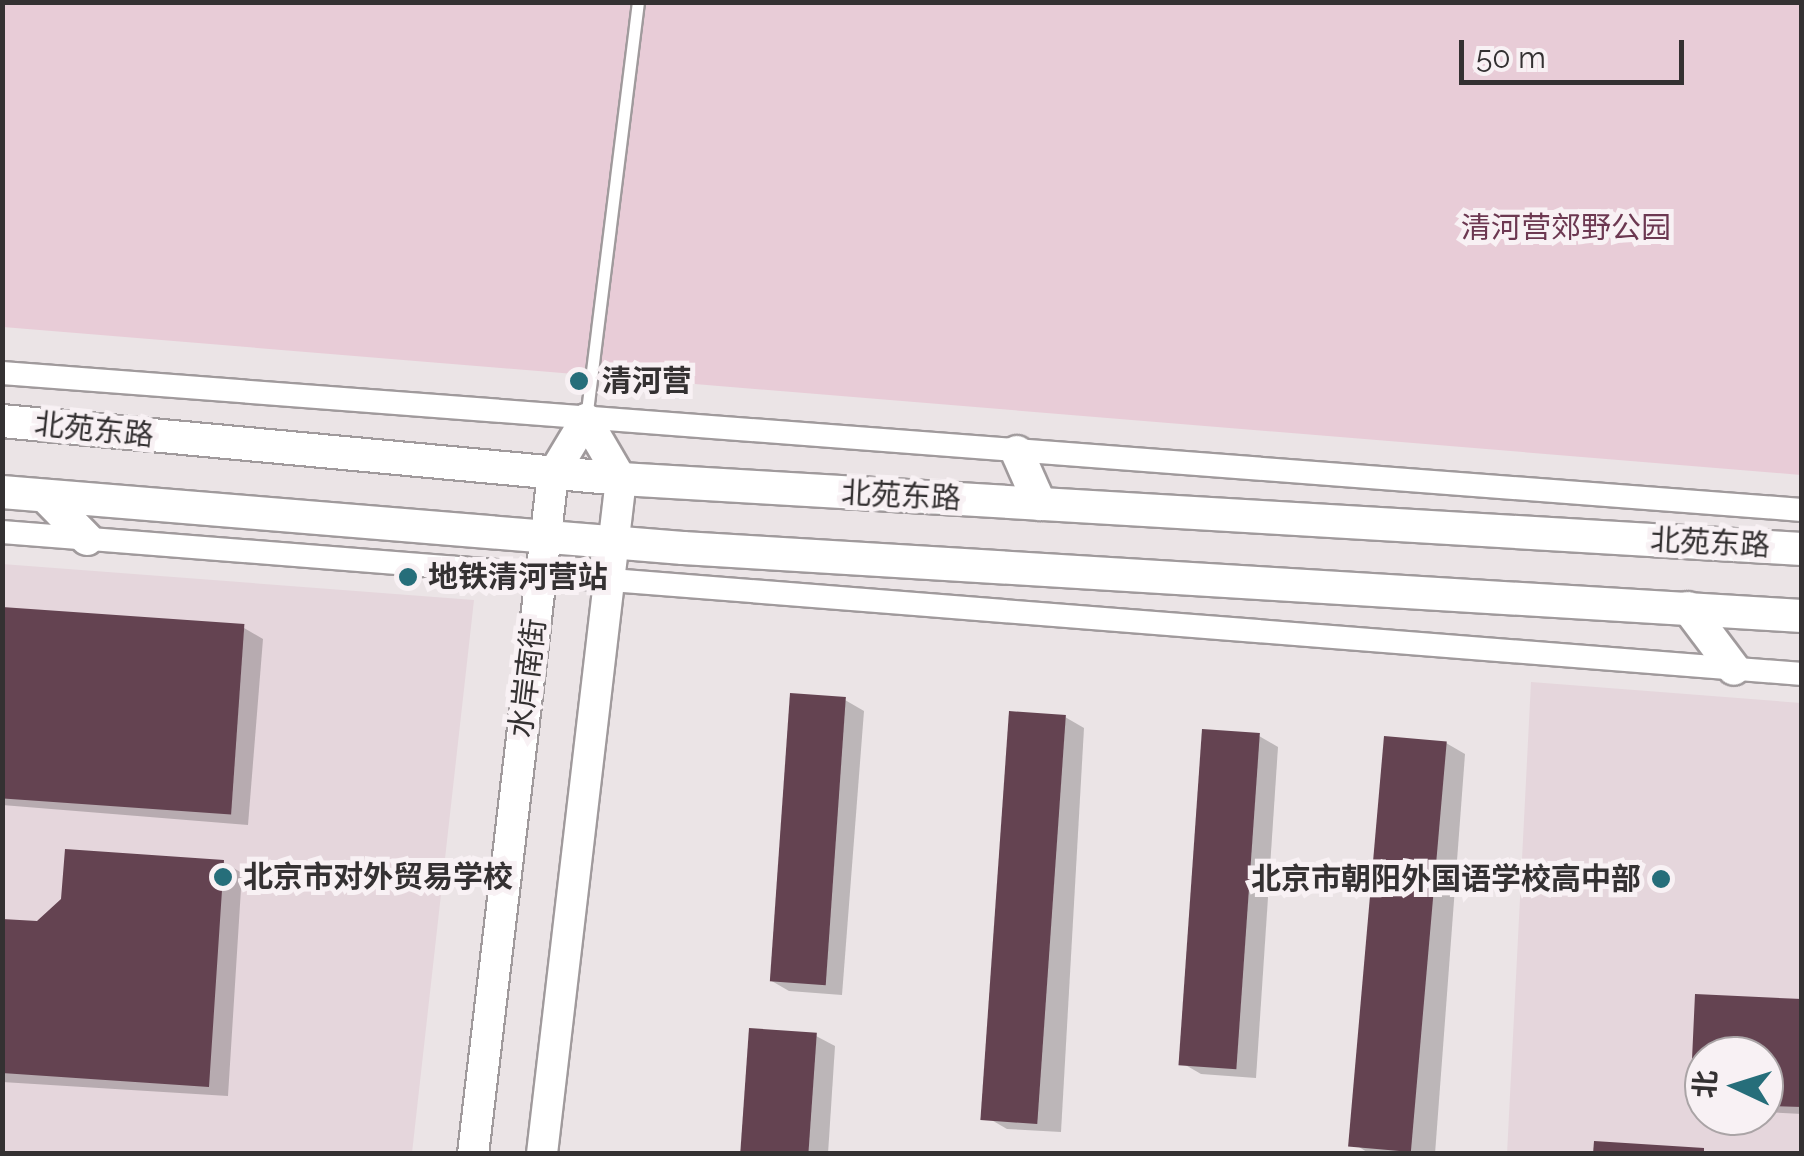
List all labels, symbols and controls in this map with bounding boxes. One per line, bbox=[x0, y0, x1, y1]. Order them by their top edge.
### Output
scale bar bbox=[1464, 20, 1689, 82]
text: 50 m bbox=[1476, 40, 1546, 75]
park label: 清河营郊野公园 bbox=[1461, 210, 1671, 246]
place label: 清河营 bbox=[602, 363, 692, 399]
marker: 清河营 bbox=[566, 368, 592, 394]
street label: 北苑东路 bbox=[32, 406, 156, 454]
street label: 北苑东路 bbox=[840, 475, 962, 517]
street label: 北苑东路 bbox=[1649, 522, 1771, 564]
place label: 地铁清河营站 bbox=[428, 559, 608, 595]
marker: 地铁清河营站 bbox=[397, 566, 419, 588]
street label: 水岸南街 bbox=[503, 616, 553, 740]
place label: 北京市对外贸易学校 bbox=[243, 859, 513, 895]
place label: 北京市朝阳外国语学校高中部 bbox=[1251, 861, 1641, 897]
marker: 北京市对外贸易学校 bbox=[212, 866, 234, 888]
marker: 北京市朝阳外国语学校高中部 bbox=[1650, 868, 1672, 890]
north arrow bbox=[1684, 1036, 1784, 1136]
text: 北 bbox=[1688, 1069, 1723, 1099]

